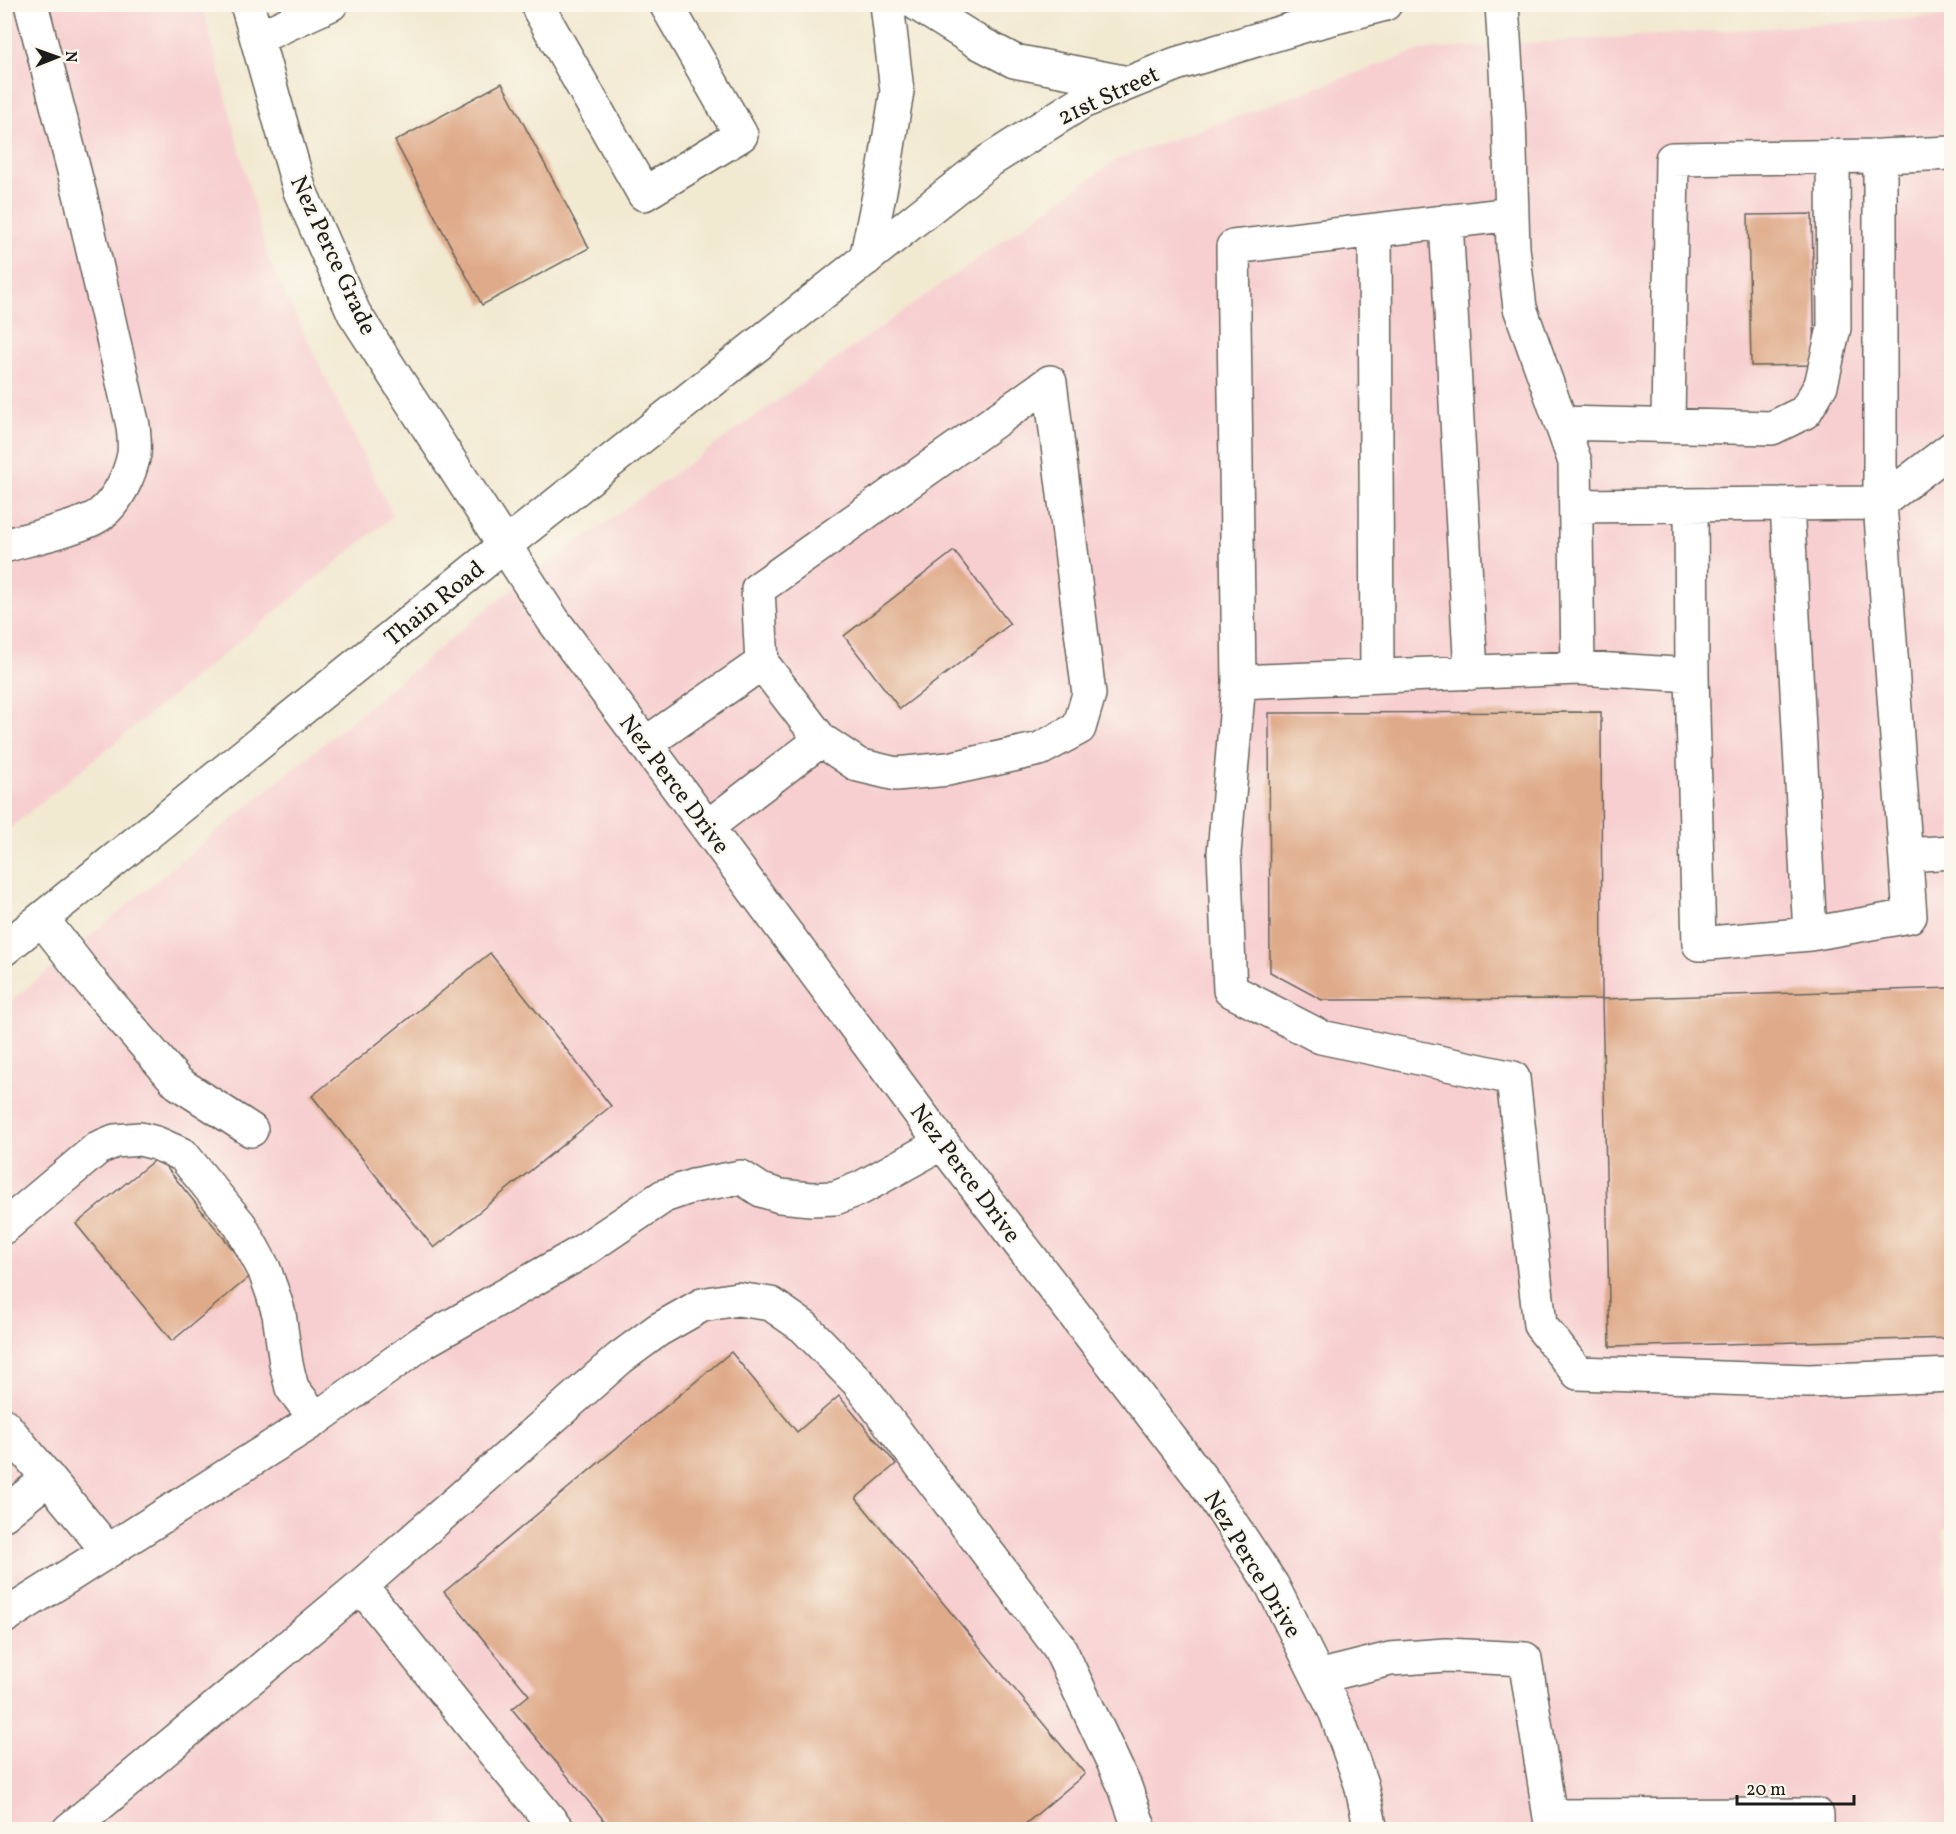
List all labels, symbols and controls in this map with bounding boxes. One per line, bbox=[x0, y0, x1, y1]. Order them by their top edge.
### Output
north arrow bbox=[27, 27, 87, 87]
text: N bbox=[59, 51, 81, 63]
street label: 21st Street bbox=[1052, 58, 1165, 135]
street label: Nez Perce Grade bbox=[280, 171, 384, 341]
street label: Thain Road bbox=[378, 553, 493, 656]
street label: Nez Perce Drive bbox=[610, 709, 737, 862]
street label: Nez Perce Drive bbox=[901, 1098, 1028, 1251]
street label: Nez Perce Drive bbox=[1194, 1485, 1309, 1645]
scale bar bbox=[1737, 1768, 1854, 1806]
text: 20 m bbox=[1746, 1778, 1786, 1803]

